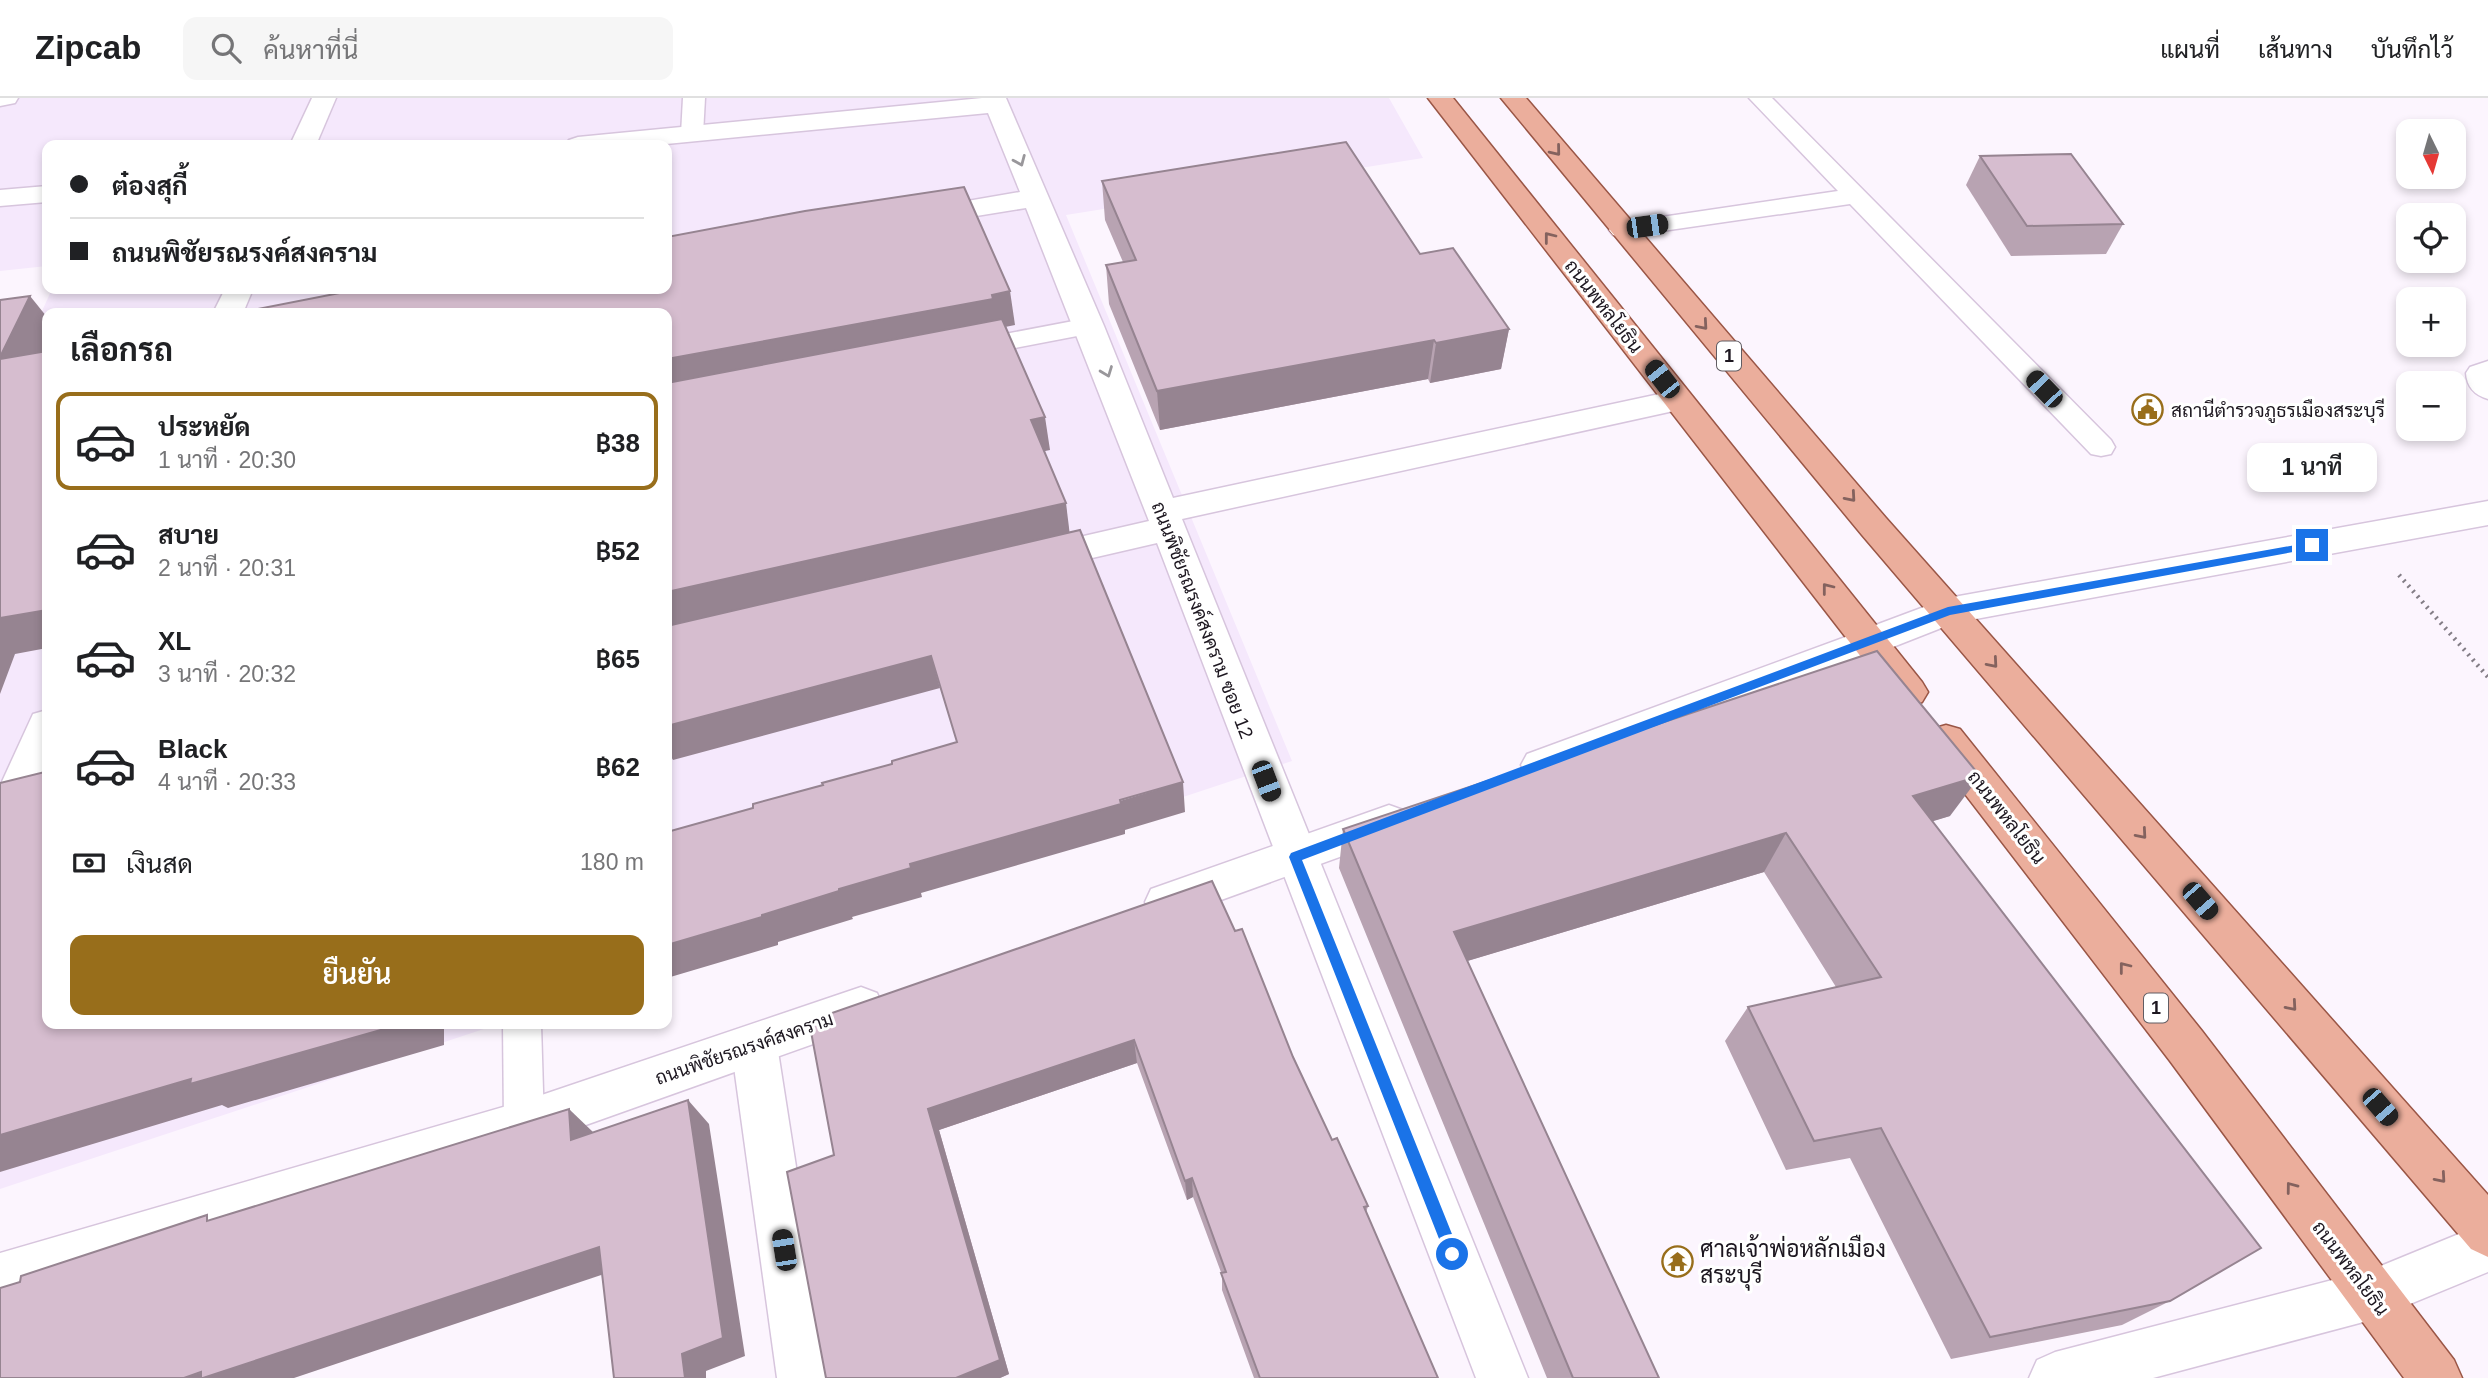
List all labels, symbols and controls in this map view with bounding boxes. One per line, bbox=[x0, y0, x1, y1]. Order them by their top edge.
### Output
search box bbox=[183, 17, 673, 80]
text: Zipcab bbox=[35, 29, 141, 66]
icon: search bbox=[207, 29, 245, 67]
text: ค้นหาที่นี่ bbox=[263, 35, 358, 65]
text: แผนที่ bbox=[2160, 36, 2220, 63]
text: เส้นทาง bbox=[2258, 36, 2333, 63]
text: บันทึกไว้ bbox=[2371, 36, 2453, 63]
north arrow bbox=[2396, 119, 2466, 189]
map controls bbox=[2396, 119, 2466, 441]
one-way arrow bbox=[1548, 142, 1560, 155]
one-way arrow bbox=[1012, 154, 1026, 167]
text: ต๋องสุกี้ bbox=[112, 171, 188, 201]
button: locate bbox=[2396, 203, 2466, 273]
car bbox=[1625, 213, 1670, 239]
one-way arrow bbox=[1545, 232, 1558, 245]
text: ถนนพิชัยรณรงค์สงคราม bbox=[112, 238, 377, 268]
street label: ถนนพหลโยธิน bbox=[1561, 254, 1648, 357]
button: + bbox=[2396, 287, 2466, 357]
one-way arrow bbox=[1695, 316, 1707, 329]
text: เลือกรถ bbox=[70, 332, 173, 368]
road number: 1 bbox=[1717, 342, 1741, 370]
car bbox=[1641, 356, 1684, 402]
one-way arrow bbox=[1098, 365, 1112, 377]
car bbox=[2022, 367, 2067, 411]
button: − bbox=[2396, 371, 2466, 441]
public building icon: สถานีตำรวจภูธรเมืองสระบุรี bbox=[2131, 393, 2165, 427]
place label: สถานีตำรวจภูธรเมืองสระบุรี bbox=[2171, 398, 2385, 424]
icon: car bbox=[74, 410, 137, 473]
text: ประหยัด bbox=[158, 412, 251, 442]
text: ฿38 bbox=[596, 428, 640, 458]
callout: 1 นาที bbox=[2247, 444, 2377, 492]
text: 1 นาที · 20:30 bbox=[158, 447, 296, 473]
text: 1 นาที bbox=[2281, 454, 2343, 480]
one-way arrow bbox=[1843, 489, 1855, 502]
street label: ถนนพิชัยรณรงค์สงคราม ซอย 12 bbox=[1148, 498, 1259, 742]
icon: car bbox=[74, 518, 137, 581]
text: สบาย bbox=[158, 520, 219, 550]
route end bbox=[2296, 529, 2328, 561]
text: ฿52 bbox=[596, 536, 640, 566]
text: 2 นาที · 20:31 bbox=[158, 555, 296, 581]
one-way arrow bbox=[1823, 584, 1836, 596]
icon: car bbox=[74, 626, 137, 689]
text: XL bbox=[158, 626, 191, 656]
text: ฿65 bbox=[596, 644, 640, 674]
one-way arrow bbox=[1985, 654, 1997, 667]
text: 3 นาที · 20:32 bbox=[158, 661, 296, 687]
icon: car bbox=[74, 734, 137, 797]
text: Black bbox=[158, 734, 227, 764]
text: ฿62 bbox=[596, 752, 640, 782]
car bbox=[1249, 758, 1284, 804]
street label: ถนนพหลโยธิน bbox=[1964, 765, 2051, 868]
text: 4 นาที · 20:33 bbox=[158, 769, 296, 795]
one-way arrow bbox=[2134, 826, 2147, 839]
icon: cash bbox=[70, 844, 108, 882]
text: เงินสด bbox=[126, 849, 193, 879]
text: 180 m bbox=[580, 849, 644, 875]
car bbox=[2179, 878, 2222, 924]
button: ยืนยัน bbox=[70, 935, 644, 1015]
one-way arrow bbox=[2119, 962, 2132, 974]
road number: 1 bbox=[2144, 994, 2168, 1023]
one-way arrow bbox=[2284, 998, 2296, 1011]
street label: ถนนพิชัยรณรงค์สงคราม bbox=[652, 1006, 836, 1089]
car bbox=[2359, 1084, 2402, 1130]
one-way arrow bbox=[2433, 1169, 2445, 1182]
one-way arrow bbox=[2286, 1182, 2299, 1195]
street label: ถนนพหลโยธิน bbox=[2308, 1216, 2394, 1320]
car bbox=[771, 1228, 798, 1272]
place label: ศาลเจ้าพ่อหลักเมือง สระบุรี bbox=[1700, 1234, 1886, 1291]
route start bbox=[1436, 1238, 1468, 1270]
temple icon: ศาลเจ้าพ่อหลักเมือง สระบุรี bbox=[1660, 1245, 1694, 1279]

